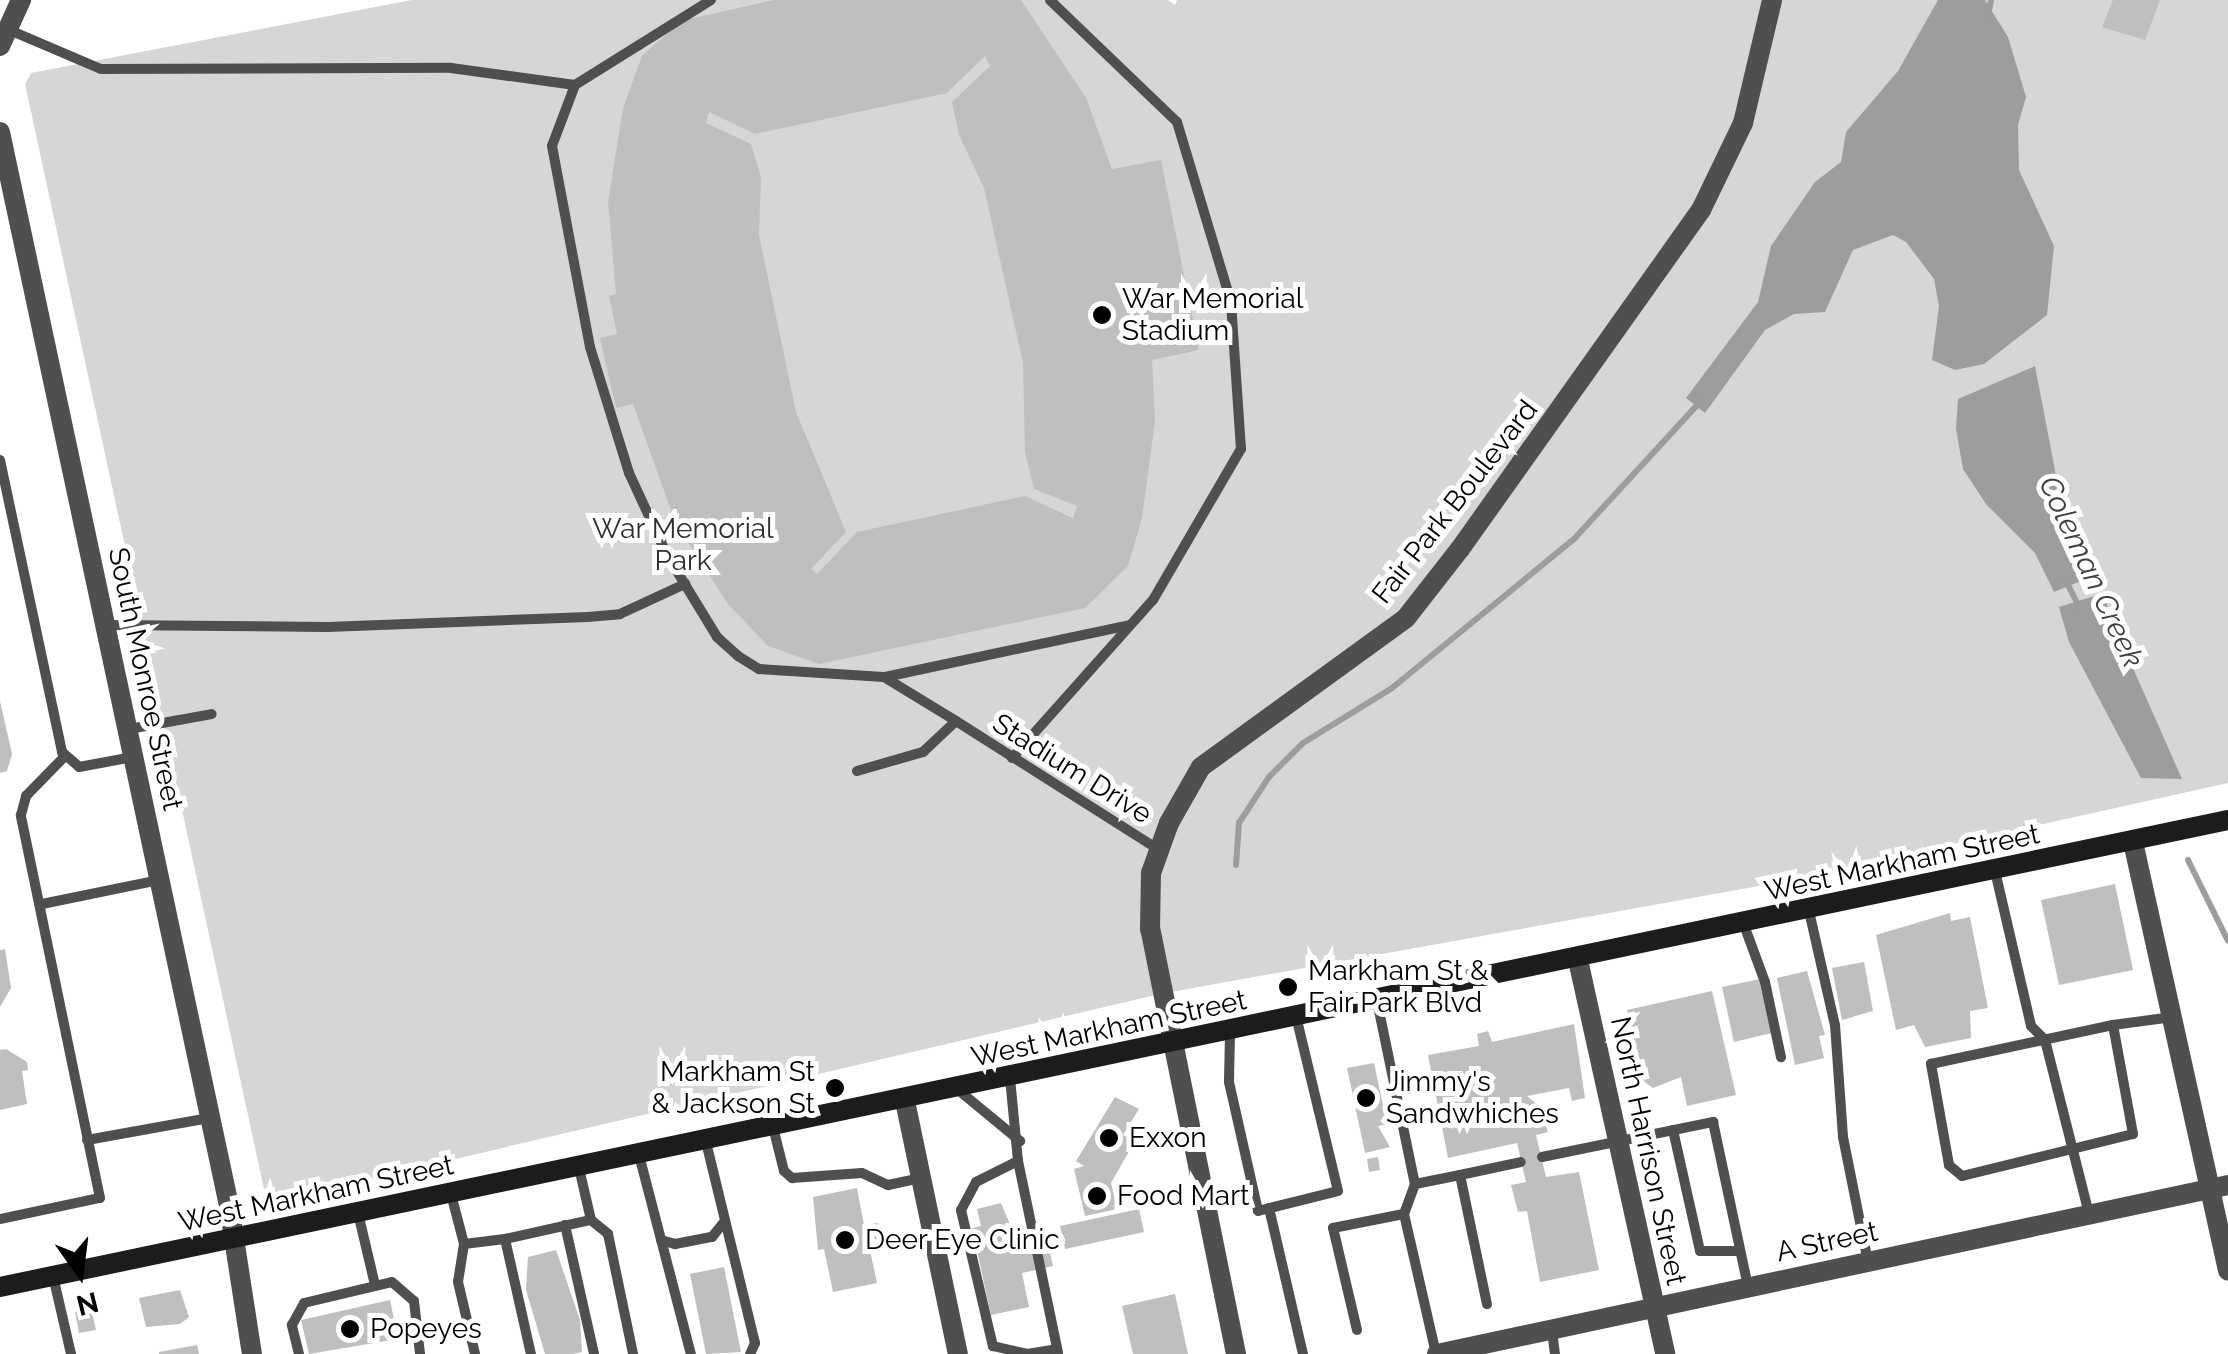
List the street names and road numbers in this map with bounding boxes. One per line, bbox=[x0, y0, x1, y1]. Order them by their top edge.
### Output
street label: Fair Park Boulevard bbox=[1365, 393, 1545, 611]
street label: South Monroe Street bbox=[101, 545, 189, 813]
street label: Stadium Drive bbox=[986, 707, 1158, 831]
street label: West Markham Street bbox=[1761, 817, 2043, 909]
street label: West Markham Street bbox=[968, 983, 1250, 1075]
street label: North Harrison Street bbox=[1603, 1014, 1693, 1288]
street label: West Markham Street bbox=[175, 1148, 457, 1240]
street label: A Street bbox=[1773, 1215, 1881, 1269]

